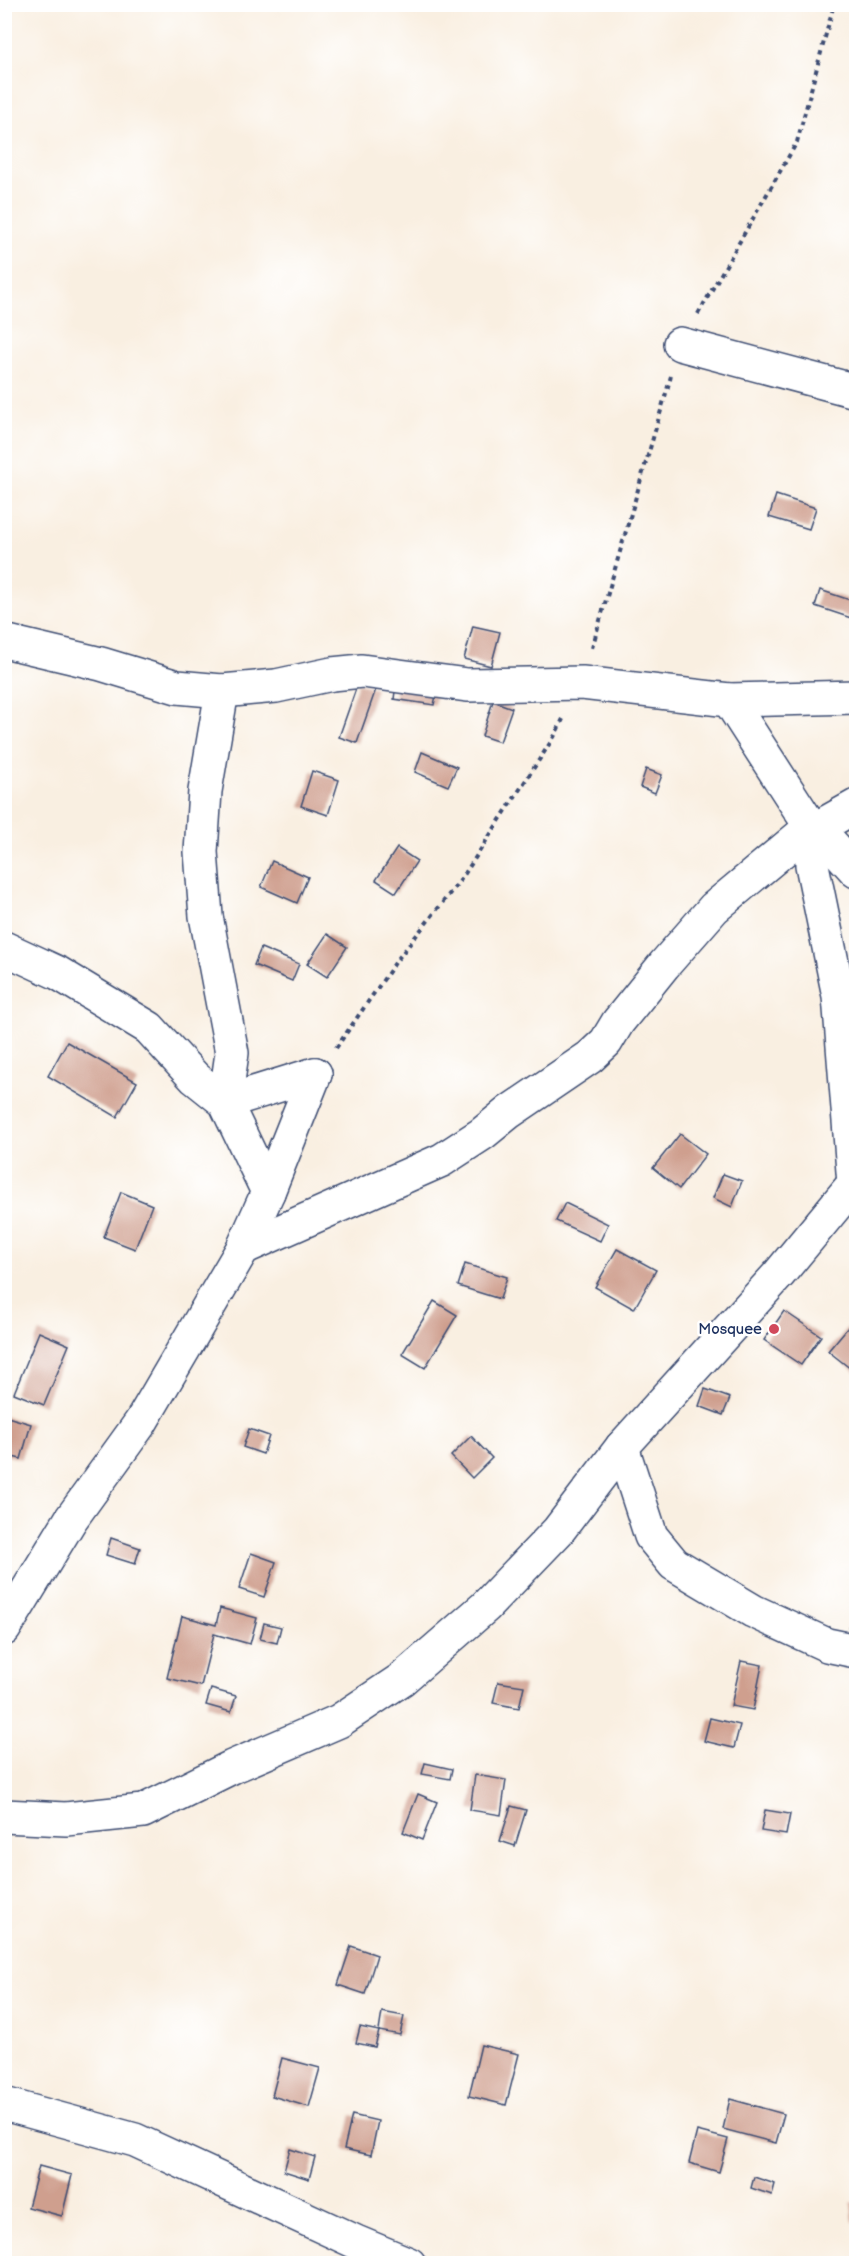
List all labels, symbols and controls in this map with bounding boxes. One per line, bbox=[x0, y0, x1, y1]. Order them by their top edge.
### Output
place label: Mosquee bbox=[698, 1320, 762, 1339]
marker: Mosquee bbox=[767, 1322, 781, 1336]

